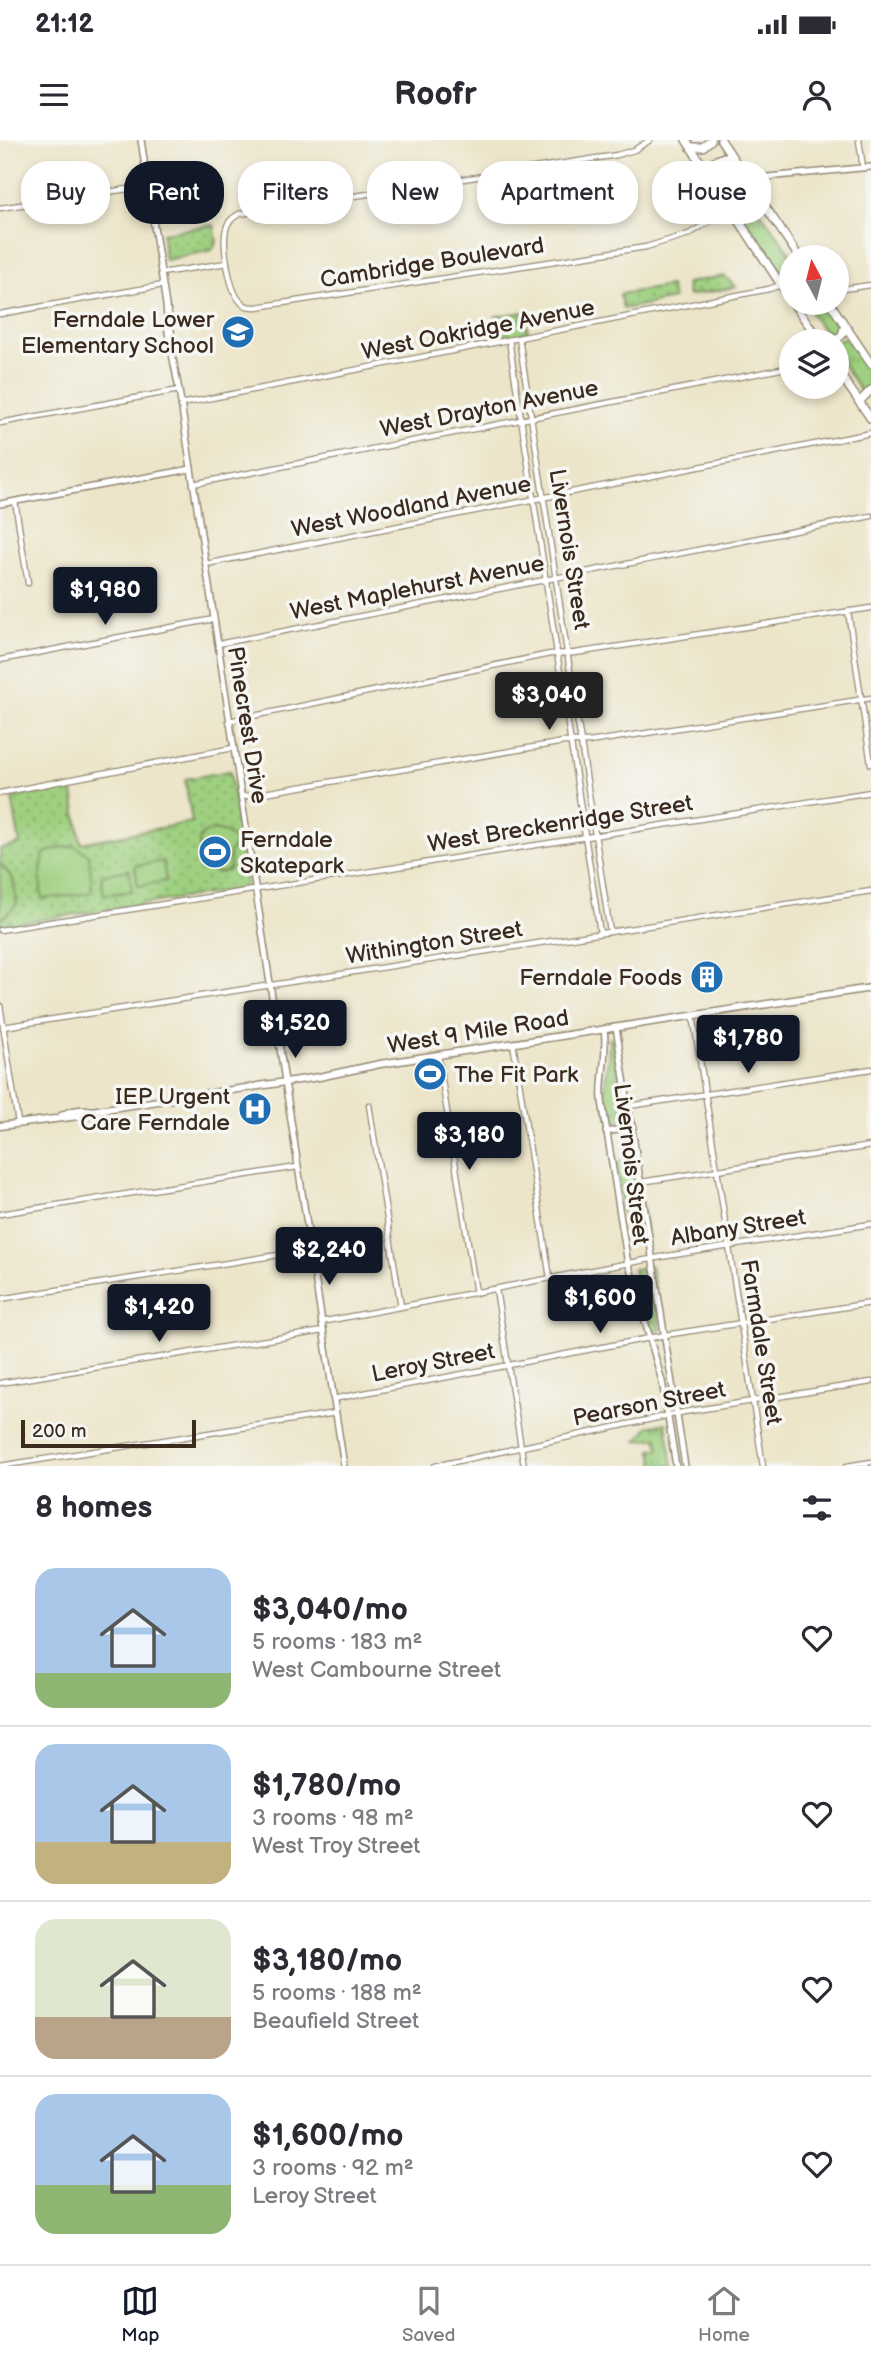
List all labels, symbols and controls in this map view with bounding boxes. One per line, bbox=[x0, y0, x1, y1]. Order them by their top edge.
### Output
text: 21:12 bbox=[35, 9, 94, 40]
text: Roofr bbox=[394, 75, 477, 114]
icon: menu bbox=[35, 76, 73, 114]
icon: person bbox=[798, 76, 836, 114]
chip: Buy bbox=[21, 161, 110, 224]
chip: Rent bbox=[124, 161, 224, 224]
chip: Filters bbox=[238, 161, 353, 224]
chip: New bbox=[367, 161, 463, 224]
chip: Apartment bbox=[477, 161, 638, 224]
chip: House bbox=[652, 161, 771, 224]
street label: Cambridge Boulevard bbox=[318, 231, 546, 295]
north arrow bbox=[779, 245, 849, 315]
map controls bbox=[779, 245, 849, 399]
street label: West Oakridge Avenue bbox=[359, 294, 597, 366]
place label: Ferndale Lower Elementary School bbox=[21, 306, 215, 360]
school or university icon: Ferndale Lower Elementary School bbox=[219, 313, 257, 351]
button: layers bbox=[779, 329, 849, 399]
street label: West Drayton Avenue bbox=[378, 374, 601, 444]
street label: Livernois Street bbox=[542, 467, 596, 631]
street label: West Woodland Avenue bbox=[289, 470, 533, 544]
street label: West Maplehurst Avenue bbox=[288, 550, 547, 626]
pin: $1,980 bbox=[48, 568, 162, 627]
text: $1,980 bbox=[69, 576, 141, 604]
street label: Pinecrest Drive bbox=[221, 644, 273, 806]
pin: $3,040 bbox=[492, 672, 606, 732]
text: $3,040 bbox=[511, 681, 587, 709]
street label: West Breckenridge Street bbox=[426, 789, 695, 859]
place label: Ferndale Skatepark bbox=[240, 826, 344, 880]
sports icon: Ferndale Skatepark bbox=[196, 833, 234, 871]
street label: Withington Street bbox=[344, 915, 524, 971]
building icon: Ferndale Foods bbox=[688, 958, 726, 996]
place label: Ferndale Foods bbox=[519, 964, 682, 992]
pin: $1,520 bbox=[238, 1000, 352, 1060]
street label: West 9 Mile Road bbox=[386, 1004, 571, 1060]
text: $1,520 bbox=[260, 1009, 330, 1037]
pin: $1,780 bbox=[691, 1016, 805, 1075]
text: $1,780 bbox=[713, 1024, 783, 1052]
sports icon: The Fit Park bbox=[411, 1055, 449, 1093]
place label: The Fit Park bbox=[454, 1061, 579, 1089]
street label: Livernois Street bbox=[607, 1082, 655, 1246]
place label: IEP Urgent Care Ferndale bbox=[80, 1083, 230, 1137]
hospital icon: IEP Urgent Care Ferndale bbox=[236, 1090, 274, 1128]
pin: $3,180 bbox=[412, 1112, 526, 1172]
text: $3,180 bbox=[433, 1121, 505, 1149]
street label: Albany Street bbox=[669, 1204, 807, 1252]
pin: $2,240 bbox=[272, 1228, 386, 1287]
text: $2,240 bbox=[292, 1236, 366, 1264]
street label: Farmdale Street bbox=[734, 1257, 788, 1427]
pin: $1,600 bbox=[543, 1276, 657, 1335]
pin: $1,420 bbox=[102, 1284, 216, 1344]
text: $1,600 bbox=[564, 1284, 636, 1312]
text: $1,420 bbox=[123, 1293, 195, 1321]
street label: Leroy Street bbox=[369, 1337, 497, 1389]
street label: Pearson Street bbox=[571, 1375, 728, 1432]
scale bar bbox=[21, 1417, 196, 1449]
text: 200 m bbox=[32, 1420, 86, 1443]
icon: filters bbox=[798, 1489, 836, 1527]
text: 8 homes bbox=[35, 1490, 152, 1526]
text: $3,040/mo bbox=[252, 1592, 408, 1628]
icon: home bbox=[91, 1596, 175, 1680]
icon: heart bbox=[798, 1619, 836, 1657]
text: 5 rooms · 183 m² bbox=[252, 1628, 422, 1656]
text: West Cambourne Street bbox=[252, 1656, 501, 1684]
text: $1,780/mo bbox=[252, 1768, 401, 1804]
icon: home bbox=[91, 1772, 175, 1856]
icon: heart bbox=[798, 1795, 836, 1833]
text: 3 rooms · 98 m² bbox=[252, 1804, 414, 1832]
text: West Troy Street bbox=[252, 1832, 420, 1860]
text: $3,180/mo bbox=[252, 1943, 402, 1979]
icon: home bbox=[91, 1947, 175, 2031]
icon: heart bbox=[798, 1970, 836, 2008]
text: 5 rooms · 188 m² bbox=[252, 1979, 422, 2007]
text: Beaufield Street bbox=[252, 2007, 419, 2035]
text: $1,600/mo bbox=[252, 2118, 403, 2154]
icon: home bbox=[91, 2122, 175, 2206]
icon: heart bbox=[798, 2145, 836, 2183]
text: 3 rooms · 92 m² bbox=[252, 2154, 414, 2182]
text: Leroy Street bbox=[252, 2182, 377, 2210]
tab: Map bbox=[121, 2282, 159, 2347]
tab: Saved bbox=[402, 2282, 455, 2347]
tab: Home bbox=[698, 2282, 750, 2347]

